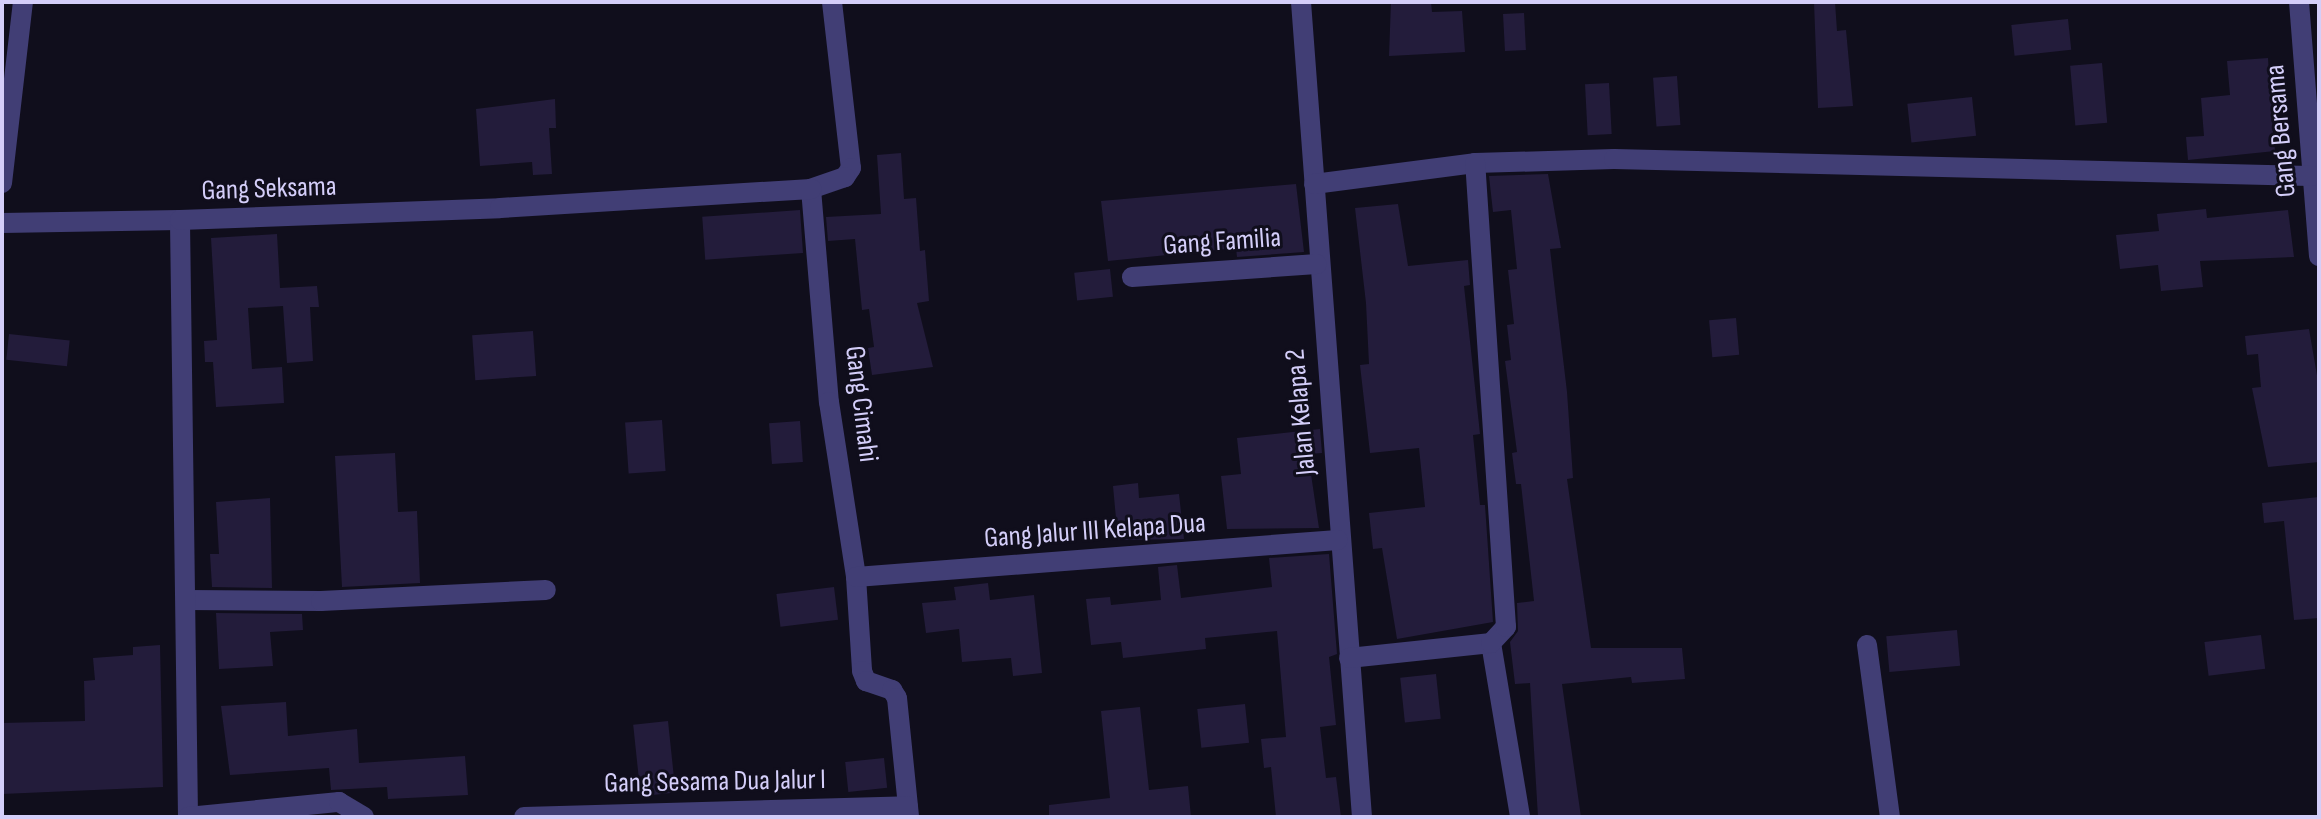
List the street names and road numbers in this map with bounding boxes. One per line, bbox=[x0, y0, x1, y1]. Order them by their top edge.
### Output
street label: Gang Bersama bbox=[2258, 63, 2304, 199]
street label: Gang Seksama bbox=[201, 170, 337, 208]
street label: Gang Familia bbox=[1162, 221, 1282, 263]
street label: Gang Cimahi bbox=[837, 344, 885, 464]
street label: Jalan Kelapa 2 bbox=[1279, 347, 1323, 477]
street label: Gang Jalur III Kelapa Dua bbox=[983, 506, 1207, 556]
street label: Gang Sesama Dua Jalur I bbox=[604, 763, 826, 801]

